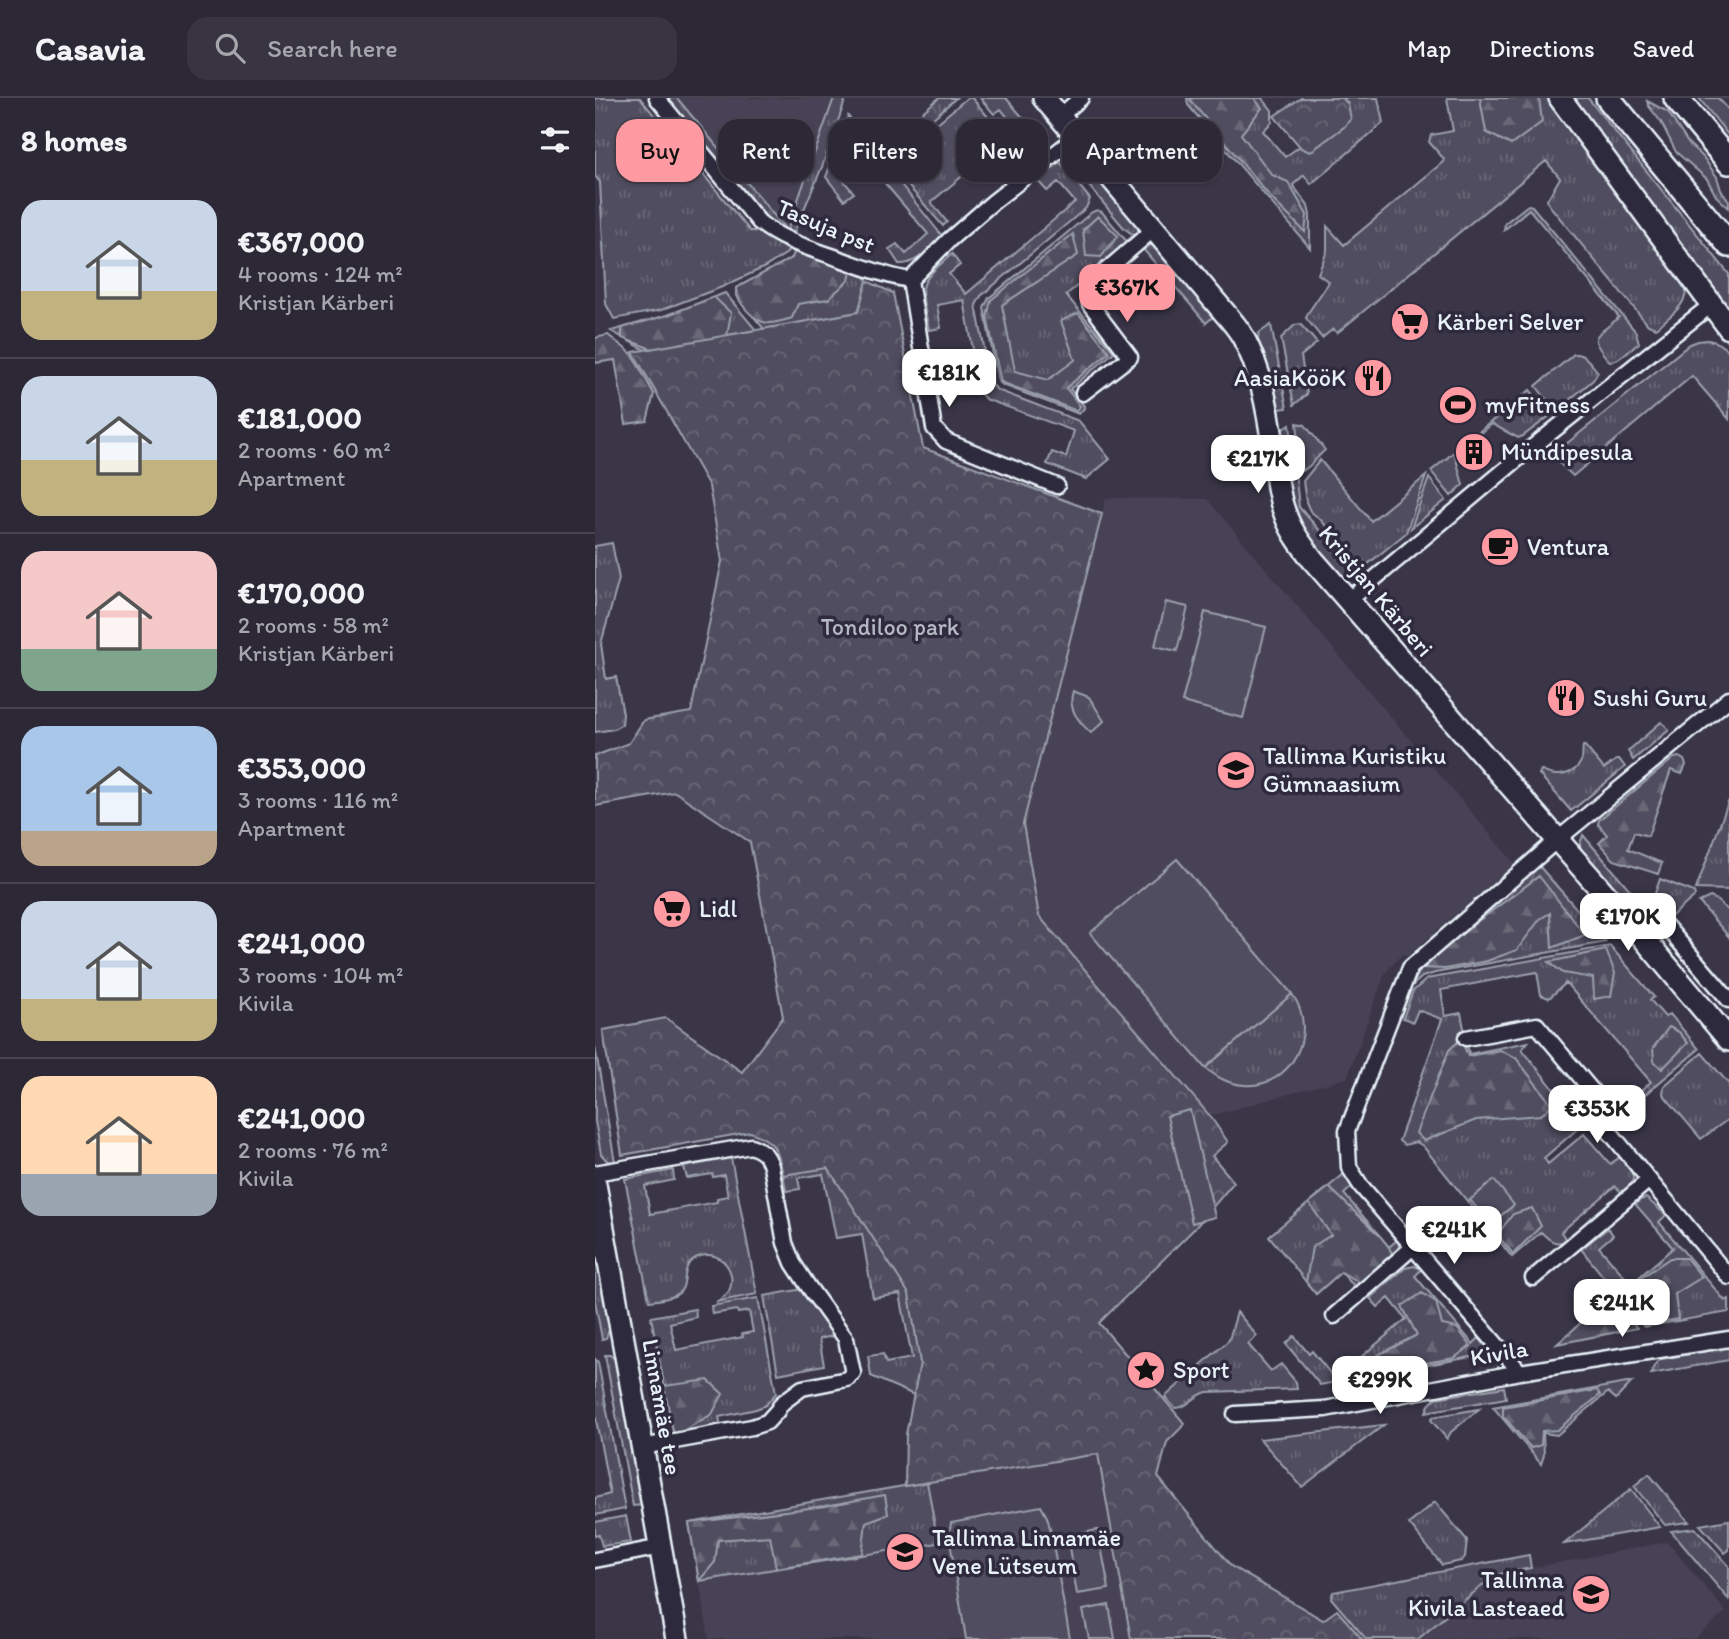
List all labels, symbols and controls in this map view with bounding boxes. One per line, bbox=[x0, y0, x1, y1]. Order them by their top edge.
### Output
search box bbox=[187, 17, 677, 80]
text: Casavia bbox=[35, 29, 145, 68]
icon: search bbox=[211, 29, 249, 67]
text: Search here bbox=[267, 32, 398, 64]
text: Map bbox=[1407, 34, 1451, 63]
text: Directions bbox=[1489, 34, 1595, 63]
text: Saved bbox=[1633, 34, 1694, 63]
chip: Buy bbox=[616, 119, 704, 182]
chip: Rent bbox=[718, 119, 814, 182]
chip: Filters bbox=[828, 119, 942, 182]
chip: New bbox=[956, 119, 1048, 182]
chip: Apartment bbox=[1062, 119, 1222, 182]
icon: filters bbox=[536, 121, 574, 159]
text: 8 homes bbox=[21, 122, 128, 159]
street label: Tasuja pst bbox=[773, 192, 880, 259]
text: €367,000 bbox=[238, 223, 365, 260]
icon: home bbox=[77, 228, 161, 312]
text: 4 rooms · 124 m² bbox=[238, 260, 403, 288]
pin: €367K bbox=[1078, 264, 1176, 324]
text: €367K bbox=[1095, 273, 1159, 301]
text: Kristjan Kärberi bbox=[238, 288, 394, 316]
supermarket icon: Kärberi Selver bbox=[1389, 301, 1431, 343]
place label: Kärberi Selver bbox=[1437, 307, 1584, 336]
pin: €181K bbox=[900, 350, 998, 409]
restaurant icon: AasiaKööK bbox=[1352, 357, 1394, 399]
text: €181K bbox=[918, 358, 980, 386]
place label: AasiaKööK bbox=[1234, 363, 1346, 392]
sports icon: myFitness bbox=[1437, 384, 1479, 426]
place label: myFitness bbox=[1485, 390, 1590, 419]
text: €181,000 bbox=[238, 399, 362, 436]
icon: home bbox=[77, 404, 161, 488]
building icon: Mündipesula bbox=[1453, 431, 1495, 473]
text: 2 rooms · 60 m² bbox=[238, 436, 391, 464]
pin: €217K bbox=[1209, 436, 1307, 495]
place label: Mündipesula bbox=[1501, 437, 1634, 466]
text: €217K bbox=[1227, 444, 1289, 472]
text: Apartment bbox=[238, 464, 345, 492]
street label: Kristjan Kärberi bbox=[1313, 519, 1440, 662]
cafe icon: Ventura bbox=[1479, 526, 1521, 568]
place label: Ventura bbox=[1527, 532, 1610, 561]
text: €170,000 bbox=[238, 574, 365, 611]
icon: home bbox=[77, 579, 161, 663]
text: 2 rooms · 58 m² bbox=[238, 611, 389, 639]
park label: Tondiloo park bbox=[821, 612, 960, 641]
text: Kristjan Kärberi bbox=[238, 639, 394, 667]
restaurant icon: Sushi Guru bbox=[1545, 677, 1587, 719]
place label: Sushi Guru bbox=[1593, 683, 1707, 712]
place label: Tallinna Kuristiku Gümnaasium bbox=[1263, 741, 1446, 798]
text: €353,000 bbox=[238, 749, 366, 786]
school or university icon: Tallinna Kuristiku Gümnaasium bbox=[1215, 749, 1257, 791]
icon: home bbox=[77, 754, 161, 838]
text: 3 rooms · 116 m² bbox=[238, 786, 398, 814]
text: Apartment bbox=[238, 814, 345, 842]
supermarket icon: Lidl bbox=[651, 888, 693, 930]
place label: Lidl bbox=[699, 894, 738, 923]
pin: €170K bbox=[1579, 894, 1677, 953]
text: €170K bbox=[1596, 902, 1660, 930]
text: €241,000 bbox=[238, 924, 365, 961]
icon: home bbox=[77, 929, 161, 1013]
text: 3 rooms · 104 m² bbox=[238, 961, 403, 989]
text: Kivila bbox=[238, 989, 294, 1017]
pin: €353K bbox=[1548, 1086, 1646, 1145]
text: €353K bbox=[1565, 1094, 1629, 1122]
text: €241,000 bbox=[238, 1099, 365, 1136]
icon: home bbox=[77, 1104, 161, 1188]
text: 2 rooms · 76 m² bbox=[238, 1136, 388, 1164]
text: Kivila bbox=[238, 1164, 294, 1192]
pin: €241K bbox=[1405, 1206, 1503, 1266]
text: €241K bbox=[1422, 1215, 1486, 1243]
pin: €241K bbox=[1573, 1280, 1671, 1339]
text: €241K bbox=[1590, 1288, 1654, 1316]
street label: Kivila bbox=[1468, 1333, 1531, 1372]
street label: Linnamäe tee bbox=[636, 1336, 689, 1477]
place icon: Sport bbox=[1125, 1349, 1167, 1391]
place label: Sport bbox=[1173, 1355, 1230, 1384]
pin: €299K bbox=[1331, 1356, 1429, 1416]
text: €299K bbox=[1348, 1365, 1412, 1393]
place label: Tallinna Linnamäe Vene Lütseum bbox=[932, 1523, 1121, 1580]
school or university icon: Tallinna Linnamäe Vene Lütseum bbox=[884, 1531, 926, 1573]
place label: Tallinna Kivila Lasteaed bbox=[1408, 1565, 1565, 1622]
school or university icon: Tallinna Kivila Lasteaed bbox=[1570, 1573, 1612, 1615]

